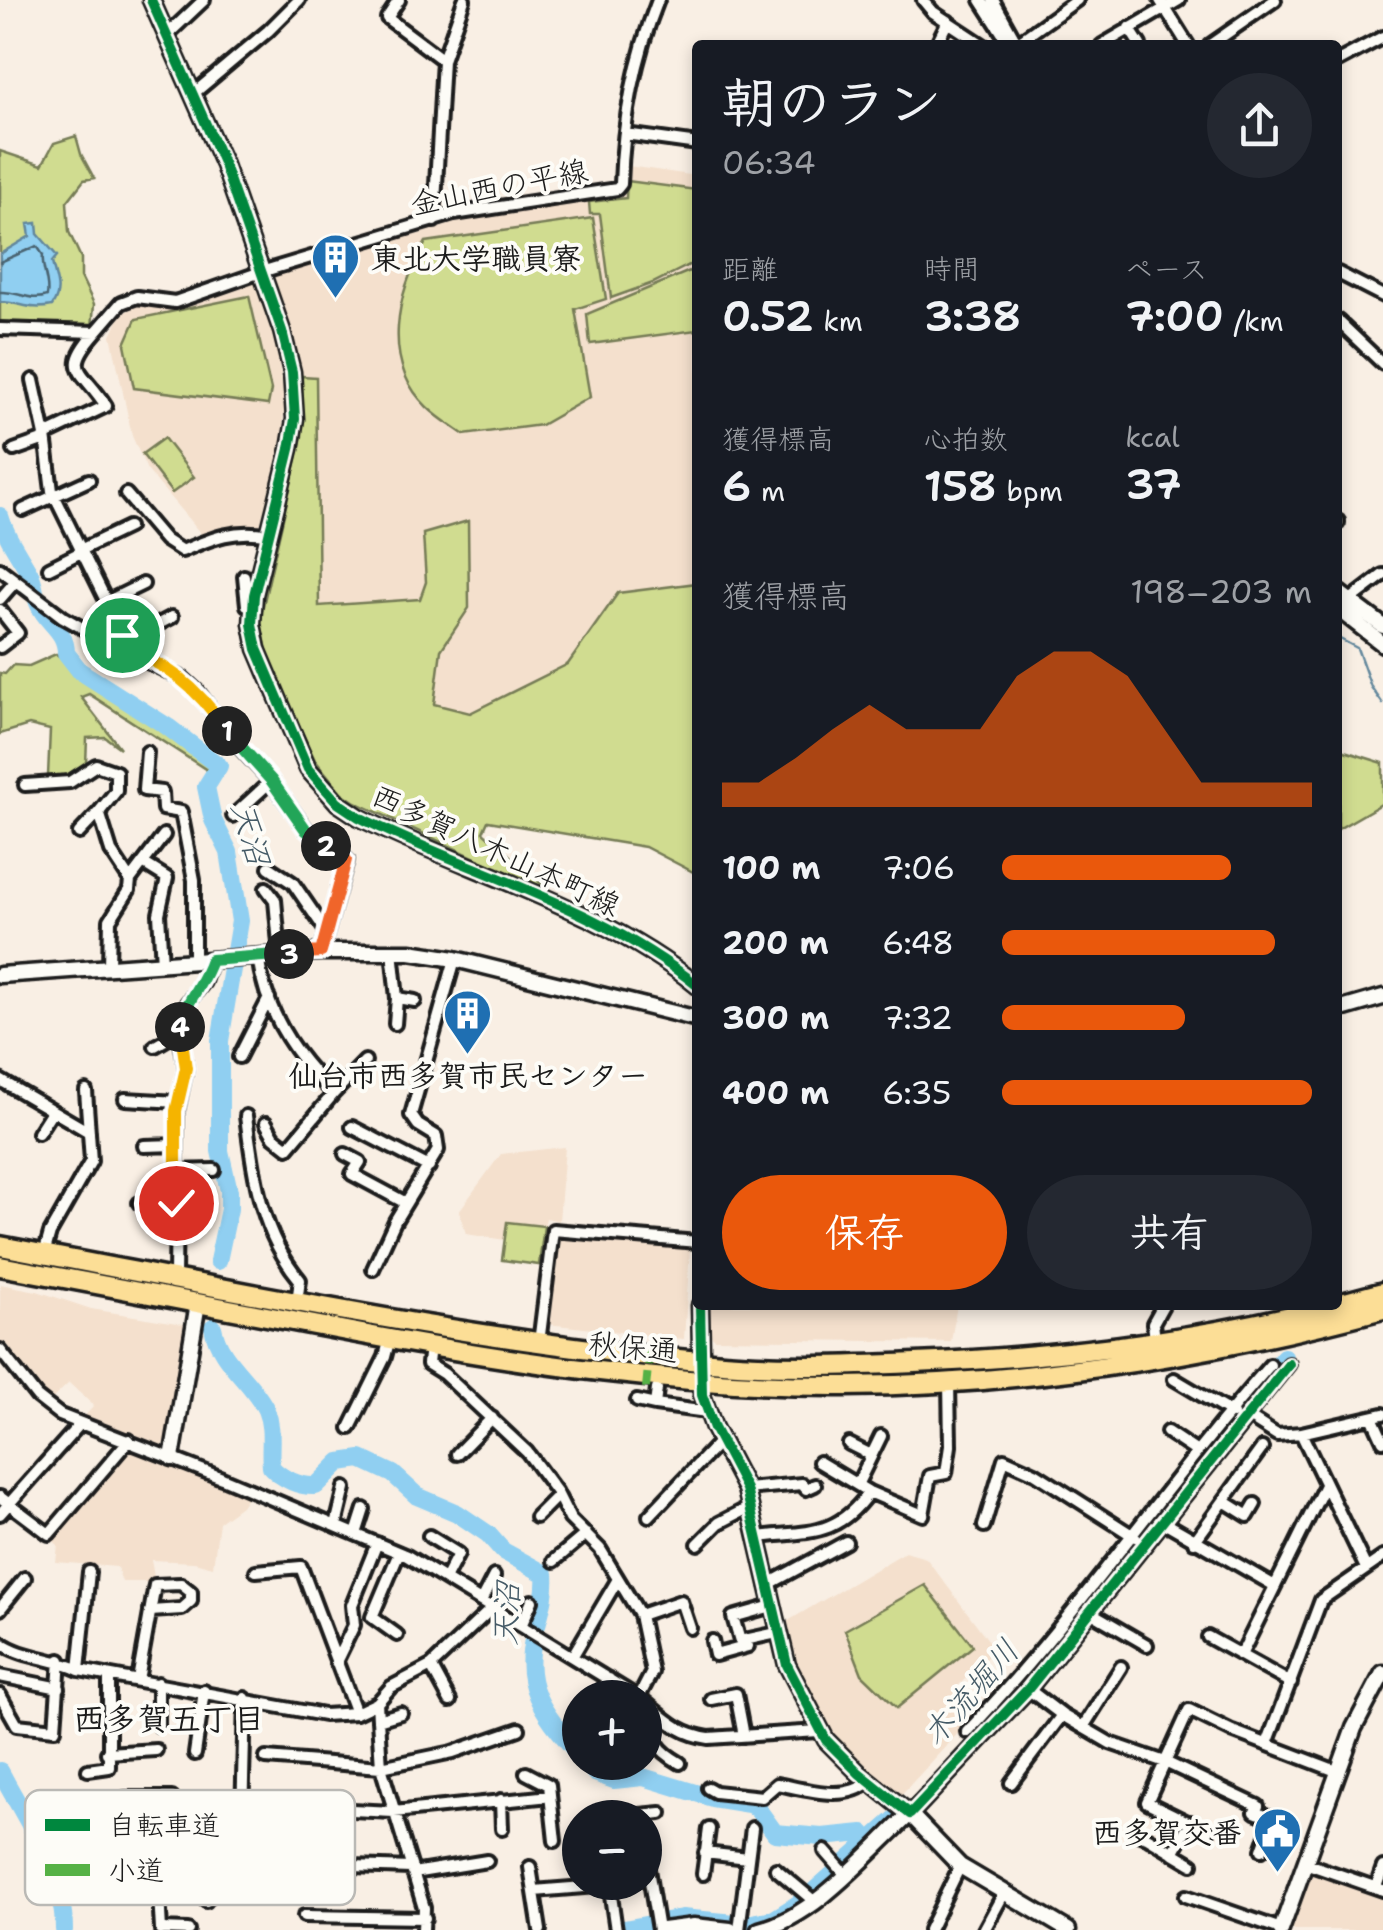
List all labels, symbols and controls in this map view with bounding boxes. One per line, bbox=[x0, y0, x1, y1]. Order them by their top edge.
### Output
text: 朝のラン bbox=[722, 66, 942, 140]
button: share bbox=[1207, 73, 1312, 178]
text: 06:34 bbox=[722, 141, 816, 184]
street label: 金山西の平線 bbox=[407, 150, 591, 224]
building icon: 東北大学職員寮 bbox=[310, 232, 362, 300]
place label: 東北大学職員寮 bbox=[371, 238, 581, 279]
text: 距離 bbox=[722, 250, 778, 288]
text: 時間 bbox=[924, 250, 980, 288]
text: ペース bbox=[1125, 250, 1208, 288]
text: 0.52 bbox=[722, 288, 814, 344]
text: 3:38 bbox=[924, 288, 1021, 344]
text: 7:00 bbox=[1125, 288, 1224, 344]
text: km bbox=[814, 302, 863, 340]
text: /km bbox=[1224, 302, 1284, 340]
text: kcal bbox=[1125, 418, 1180, 456]
text: 獲得標高 bbox=[722, 420, 834, 458]
text: 心拍数 bbox=[924, 420, 1008, 458]
text: 37 bbox=[1125, 456, 1182, 512]
text: 6 bbox=[722, 458, 751, 514]
text: 158 bbox=[924, 458, 997, 514]
text: m bbox=[751, 472, 785, 510]
text: bpm bbox=[997, 472, 1063, 510]
text: 198–203 m bbox=[1130, 570, 1312, 613]
text: 獲得標高 bbox=[722, 574, 850, 617]
pin bbox=[80, 593, 165, 678]
icon: arrive bbox=[95, 608, 150, 663]
pin: 1 bbox=[202, 706, 252, 756]
text: 1 bbox=[221, 712, 233, 750]
street label: 西多賀八木山本町線 bbox=[365, 774, 627, 926]
water label: 天沼 bbox=[222, 796, 281, 873]
pin: 2 bbox=[301, 821, 351, 871]
text: 2 bbox=[316, 827, 336, 865]
text: 100 m bbox=[722, 846, 821, 889]
text: 7:06 bbox=[882, 846, 955, 889]
text: 200 m bbox=[722, 921, 829, 964]
text: 6:48 bbox=[882, 921, 954, 964]
pin: 3 bbox=[264, 929, 314, 979]
text: 3 bbox=[279, 935, 299, 973]
building icon: 仙台市西多賀市民センター bbox=[442, 988, 494, 1056]
text: 300 m bbox=[722, 996, 829, 1039]
text: 7:32 bbox=[882, 996, 953, 1039]
pin: 4 bbox=[155, 1002, 205, 1052]
text: 4 bbox=[170, 1008, 190, 1046]
place label: 仙台市西多賀市民センター bbox=[288, 1055, 648, 1096]
text: 400 m bbox=[722, 1071, 829, 1114]
text: 6:35 bbox=[882, 1071, 951, 1114]
pin bbox=[134, 1161, 219, 1246]
button: 保存 bbox=[722, 1175, 1007, 1290]
button: 共有 bbox=[1027, 1175, 1312, 1290]
icon: check bbox=[149, 1176, 204, 1231]
street label: 秋保通 bbox=[586, 1323, 680, 1371]
water label: 天沼 bbox=[483, 1578, 529, 1647]
water label: 木流堀川 bbox=[912, 1630, 1028, 1754]
map controls bbox=[562, 1680, 662, 1900]
button: + bbox=[562, 1680, 662, 1780]
district label: 西多賀五丁目 bbox=[73, 1697, 265, 1740]
legend bbox=[25, 1790, 355, 1905]
button: − bbox=[562, 1800, 662, 1900]
text: 自転車道 bbox=[108, 1806, 220, 1844]
public building icon: 西多賀交番 bbox=[1251, 1806, 1303, 1874]
place label: 西多賀交番 bbox=[1092, 1812, 1242, 1853]
text: 小道 bbox=[108, 1851, 164, 1889]

